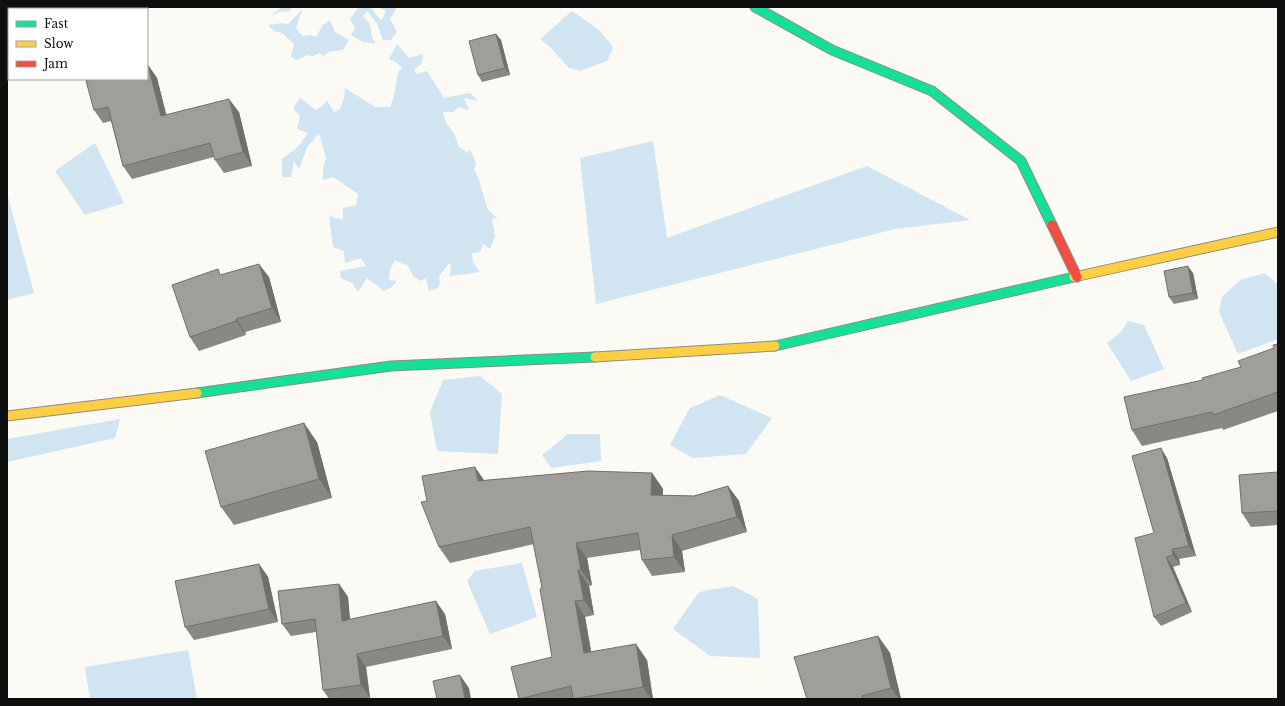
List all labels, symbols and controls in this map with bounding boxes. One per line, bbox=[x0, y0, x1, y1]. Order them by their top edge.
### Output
legend bbox=[8, 8, 148, 80]
text: Fast bbox=[44, 16, 69, 31]
text: Slow bbox=[44, 36, 74, 51]
text: Jam bbox=[42, 56, 68, 71]

